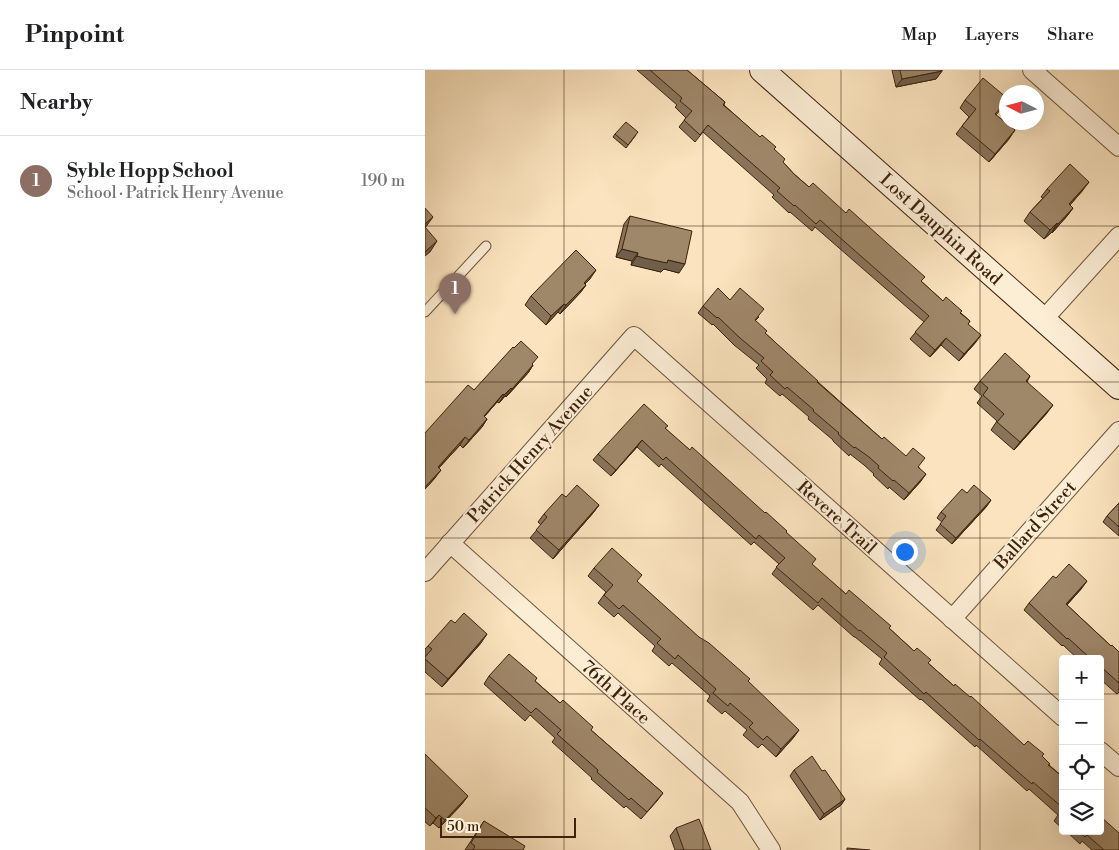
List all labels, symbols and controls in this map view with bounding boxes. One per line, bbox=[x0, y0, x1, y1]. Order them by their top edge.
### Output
text: Pinpoint bbox=[25, 20, 124, 50]
text: Map bbox=[902, 23, 937, 46]
text: Layers bbox=[965, 23, 1019, 46]
text: Share bbox=[1047, 23, 1094, 46]
north arrow bbox=[999, 85, 1044, 130]
text: Nearby bbox=[20, 90, 93, 116]
text: Syble Hopp School bbox=[67, 159, 234, 183]
street label: Lost Dauphin Road bbox=[875, 168, 1007, 291]
text: 1 bbox=[32, 171, 40, 191]
text: 190 m bbox=[361, 171, 405, 191]
text: School · Patrick Henry Avenue bbox=[67, 183, 283, 203]
pin: 1 bbox=[439, 273, 471, 314]
street label: Patrick Henry Avenue bbox=[462, 381, 598, 528]
street label: Revere Trail bbox=[792, 476, 882, 560]
street label: Ballard Street bbox=[989, 476, 1082, 575]
your location bbox=[892, 539, 918, 565]
street label: 76th Place bbox=[576, 655, 655, 729]
map controls bbox=[1059, 655, 1104, 835]
button: + bbox=[1059, 655, 1104, 700]
button: − bbox=[1059, 700, 1104, 745]
button: locate bbox=[1059, 745, 1104, 790]
button: layers bbox=[1059, 790, 1104, 835]
scale bar bbox=[440, 815, 576, 838]
text: 50 m bbox=[447, 818, 479, 836]

